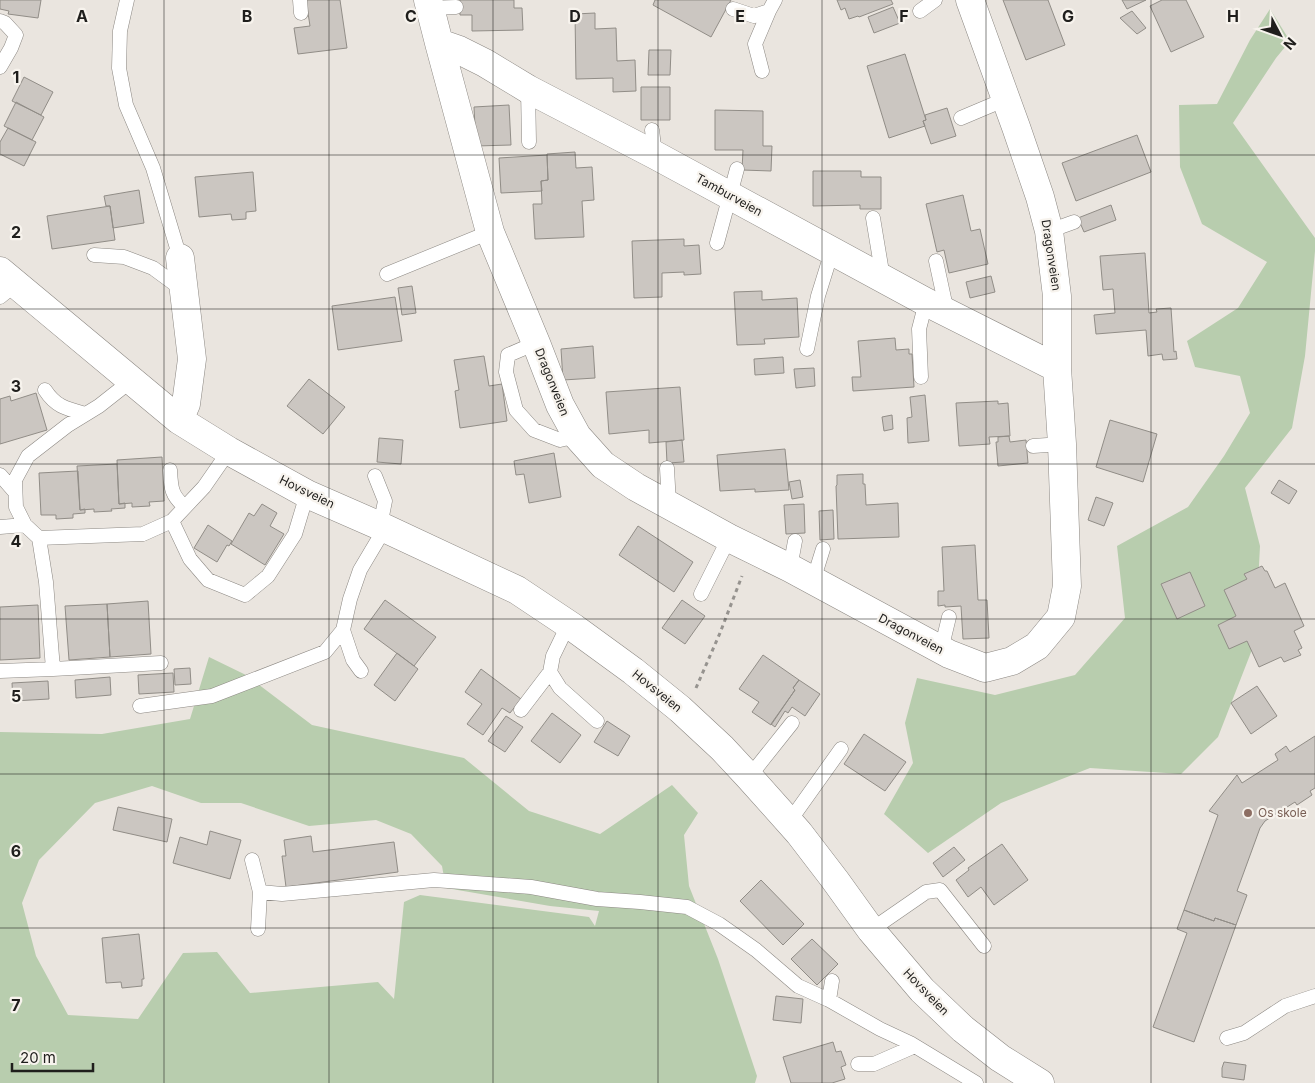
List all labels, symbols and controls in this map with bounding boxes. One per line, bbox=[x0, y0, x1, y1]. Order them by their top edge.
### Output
text: A bbox=[76, 6, 88, 26]
text: B bbox=[242, 6, 252, 26]
text: C bbox=[405, 6, 417, 26]
text: D bbox=[569, 6, 581, 26]
text: E bbox=[735, 6, 745, 26]
text: F bbox=[899, 6, 909, 26]
text: G bbox=[1062, 6, 1074, 26]
text: H bbox=[1227, 6, 1239, 26]
north arrow bbox=[1255, 10, 1305, 60]
text: N bbox=[1280, 34, 1300, 53]
text: 1 bbox=[13, 67, 19, 87]
street label: Tamburveien bbox=[693, 170, 765, 219]
street label: Dragonveien bbox=[1038, 218, 1065, 292]
text: 2 bbox=[11, 222, 21, 242]
street label: Dragonveien bbox=[532, 346, 573, 418]
text: 3 bbox=[11, 376, 21, 396]
street label: Hovsveien bbox=[277, 472, 337, 511]
text: 4 bbox=[11, 531, 22, 551]
street label: Dragonveien bbox=[876, 610, 946, 657]
street label: Hovsveien bbox=[629, 666, 685, 715]
text: 5 bbox=[11, 686, 21, 706]
place label: Os skole bbox=[1258, 805, 1307, 820]
marker: Os skole bbox=[1242, 807, 1254, 819]
text: 6 bbox=[11, 841, 21, 861]
street label: Hovsveien bbox=[900, 965, 952, 1018]
text: 7 bbox=[11, 995, 21, 1015]
scale bar bbox=[12, 1040, 94, 1072]
text: 20 m bbox=[20, 1048, 56, 1067]

